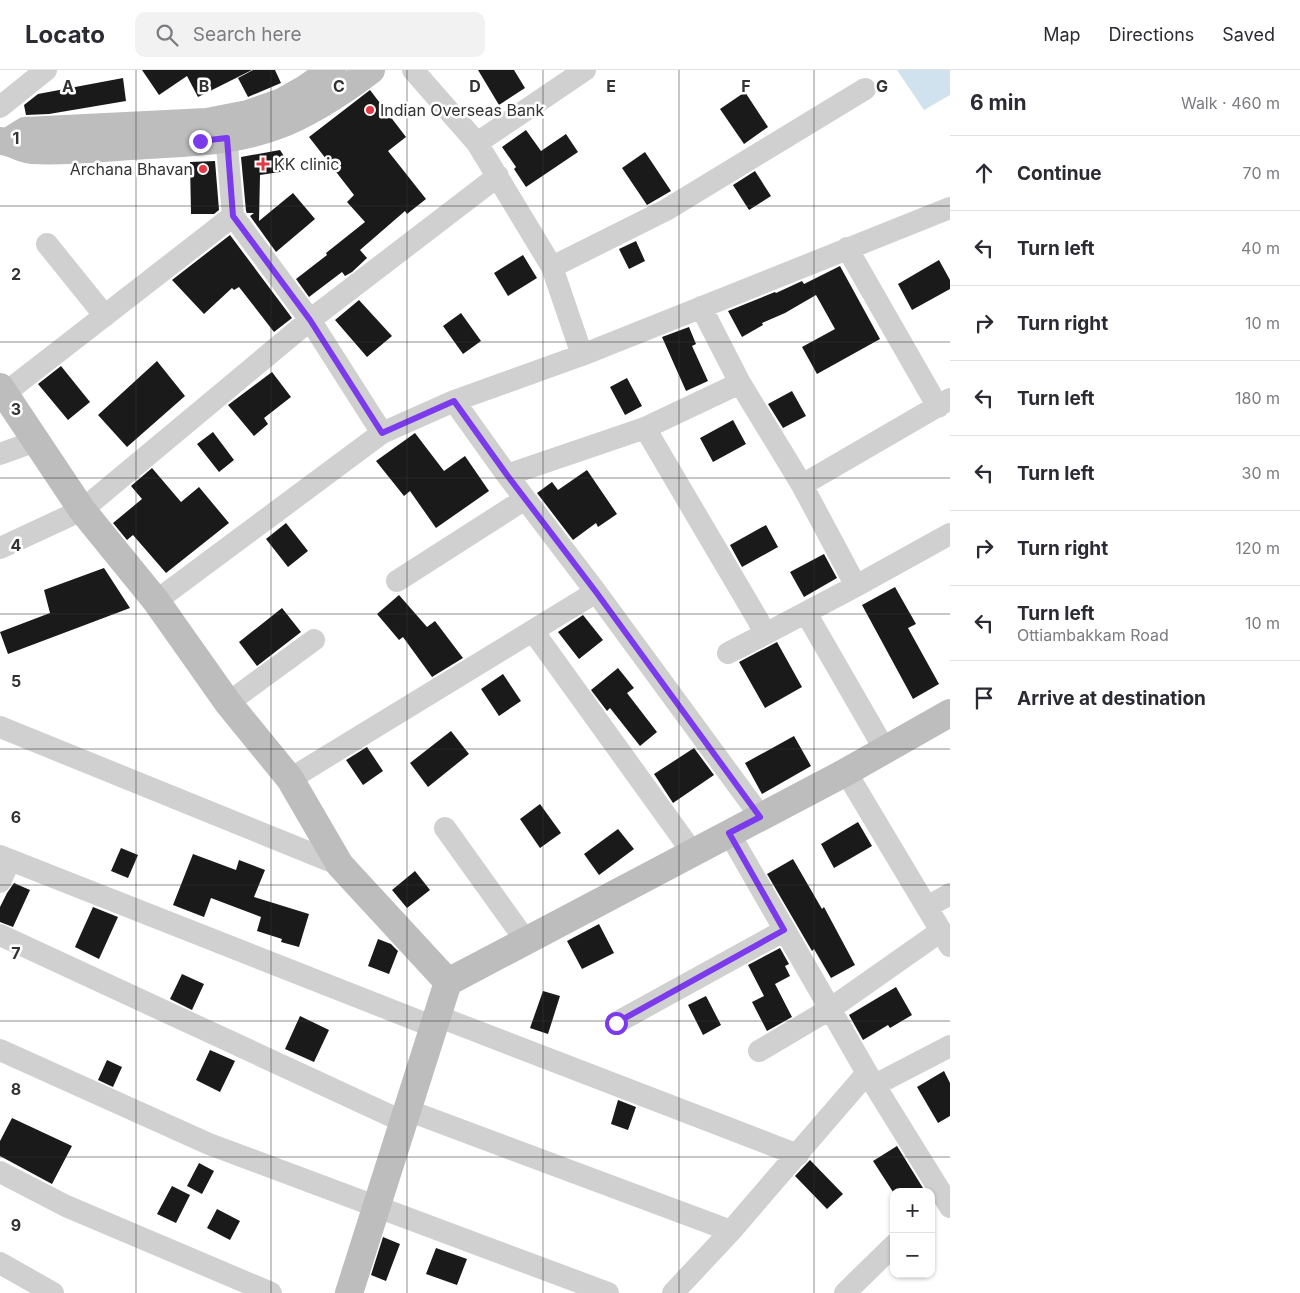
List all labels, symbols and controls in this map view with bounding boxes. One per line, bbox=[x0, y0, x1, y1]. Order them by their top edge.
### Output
search box bbox=[135, 12, 485, 57]
text: Locato bbox=[25, 20, 105, 49]
icon: search bbox=[153, 21, 181, 49]
text: Search here bbox=[193, 23, 301, 46]
text: Map bbox=[1043, 24, 1081, 45]
text: Directions bbox=[1109, 24, 1194, 45]
text: Saved bbox=[1222, 24, 1275, 45]
text: A bbox=[62, 76, 74, 96]
text: B bbox=[199, 76, 209, 96]
text: C bbox=[333, 76, 345, 96]
text: D bbox=[469, 76, 481, 96]
text: E bbox=[606, 76, 616, 96]
text: F bbox=[741, 76, 751, 96]
text: G bbox=[876, 76, 888, 96]
text: 6 min bbox=[970, 90, 1027, 115]
text: Walk · 460 m bbox=[1181, 93, 1280, 113]
place label: Indian Overseas Bank bbox=[380, 100, 544, 120]
marker: Indian Overseas Bank bbox=[364, 104, 376, 116]
text: 1 bbox=[13, 128, 19, 148]
route end bbox=[189, 130, 212, 153]
place label: KK clinic bbox=[274, 154, 339, 174]
marker: KK clinic bbox=[256, 157, 270, 171]
place label: Archana Bhavan bbox=[70, 159, 193, 179]
icon: ahead bbox=[970, 159, 998, 187]
text: Continue bbox=[1017, 162, 1102, 185]
marker: Archana Bhavan bbox=[197, 163, 209, 175]
text: 70 m bbox=[1243, 163, 1280, 183]
icon: left bbox=[970, 234, 998, 262]
text: Turn left bbox=[1017, 237, 1095, 260]
text: 40 m bbox=[1241, 238, 1280, 258]
text: 2 bbox=[11, 264, 21, 284]
icon: right bbox=[970, 309, 998, 337]
text: Turn right bbox=[1017, 312, 1108, 335]
text: 10 m bbox=[1245, 313, 1280, 333]
icon: left bbox=[970, 384, 998, 412]
text: Turn left bbox=[1017, 387, 1095, 410]
text: 180 m bbox=[1235, 388, 1280, 408]
text: 3 bbox=[11, 399, 21, 419]
icon: left bbox=[970, 459, 998, 487]
text: Turn left bbox=[1017, 462, 1095, 485]
text: 30 m bbox=[1242, 463, 1280, 483]
icon: right bbox=[970, 534, 998, 562]
text: 4 bbox=[11, 535, 22, 555]
text: Turn right bbox=[1017, 537, 1108, 560]
text: 120 m bbox=[1235, 538, 1280, 558]
text: Turn left bbox=[1017, 602, 1095, 625]
icon: left bbox=[970, 609, 998, 637]
text: 10 m bbox=[1245, 613, 1280, 633]
text: Ottiambakkam Road bbox=[1017, 625, 1169, 645]
text: 5 bbox=[11, 671, 21, 691]
icon: arrive bbox=[970, 684, 998, 712]
text: Arrive at destination bbox=[1017, 687, 1206, 710]
text: 6 bbox=[11, 807, 21, 827]
text: 7 bbox=[11, 943, 21, 963]
route start bbox=[605, 1012, 628, 1035]
text: 8 bbox=[11, 1079, 21, 1099]
map controls bbox=[890, 1188, 935, 1278]
button: + bbox=[890, 1188, 935, 1233]
text: 9 bbox=[11, 1215, 21, 1235]
button: − bbox=[890, 1233, 935, 1278]

